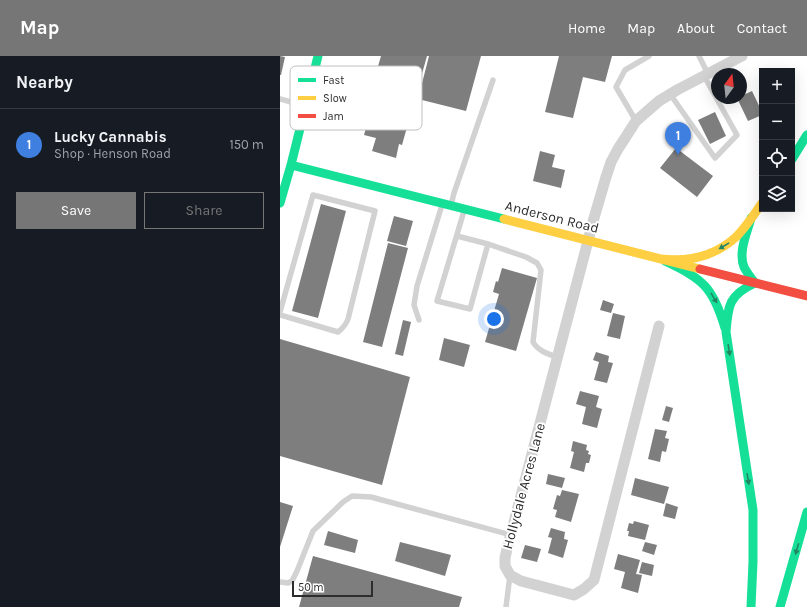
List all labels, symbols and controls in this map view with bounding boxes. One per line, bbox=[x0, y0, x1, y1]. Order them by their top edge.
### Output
text: Map bbox=[20, 17, 59, 39]
text: Home bbox=[568, 20, 605, 37]
text: Map bbox=[627, 20, 655, 37]
text: About bbox=[677, 20, 715, 37]
text: Contact bbox=[737, 20, 787, 37]
legend bbox=[290, 66, 422, 130]
north arrow bbox=[711, 68, 747, 104]
map controls bbox=[759, 68, 795, 212]
button: + bbox=[759, 68, 795, 104]
text: Nearby bbox=[16, 72, 73, 92]
text: Fast bbox=[323, 74, 344, 87]
text: Slow bbox=[323, 92, 347, 105]
button: − bbox=[759, 104, 795, 140]
text: Jam bbox=[323, 110, 344, 123]
pin: 1 bbox=[665, 122, 691, 155]
text: Lucky Cannabis bbox=[54, 128, 167, 146]
text: 1 bbox=[27, 137, 31, 152]
text: 150 m bbox=[229, 137, 264, 152]
button: locate bbox=[759, 140, 795, 176]
text: Shop · Henson Road bbox=[54, 146, 171, 161]
button: layers bbox=[759, 176, 795, 212]
button: Save bbox=[16, 192, 136, 229]
button: Share bbox=[144, 192, 264, 229]
street label: Anderson Road bbox=[503, 197, 601, 237]
one-way arrow bbox=[718, 242, 730, 249]
one-way arrow bbox=[710, 292, 717, 304]
your location bbox=[484, 309, 504, 329]
one-way arrow bbox=[726, 344, 732, 356]
street label: Hollydale Acres Lane bbox=[499, 421, 549, 551]
one-way arrow bbox=[745, 473, 751, 485]
one-way arrow bbox=[793, 543, 799, 556]
scale bar bbox=[292, 579, 373, 598]
text: 50 m bbox=[298, 581, 324, 594]

